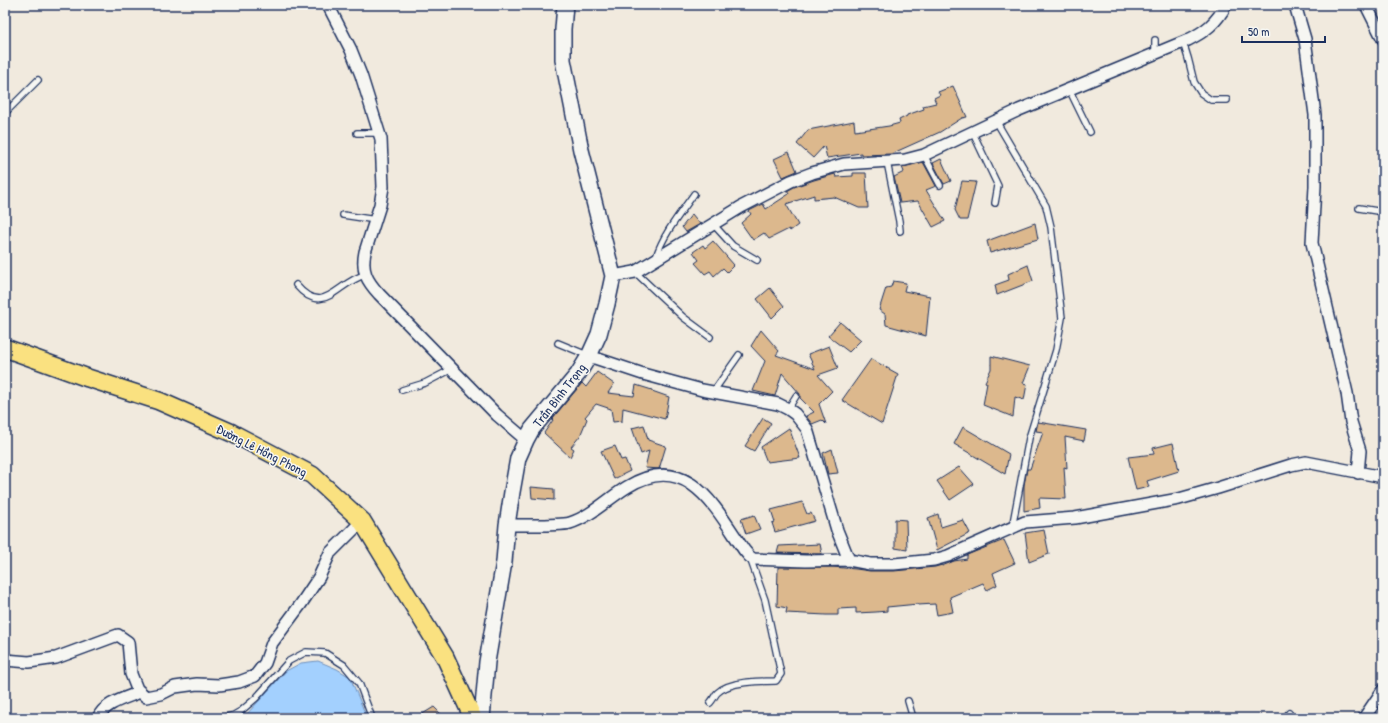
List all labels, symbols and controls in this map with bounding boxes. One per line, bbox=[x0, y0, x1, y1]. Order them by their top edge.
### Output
scale bar bbox=[1242, 18, 1325, 44]
text: 50 m bbox=[1248, 23, 1269, 40]
street label: Trần Bình Trọng bbox=[528, 359, 590, 431]
street label: Đường Lê Hồng Phong bbox=[213, 419, 311, 481]

